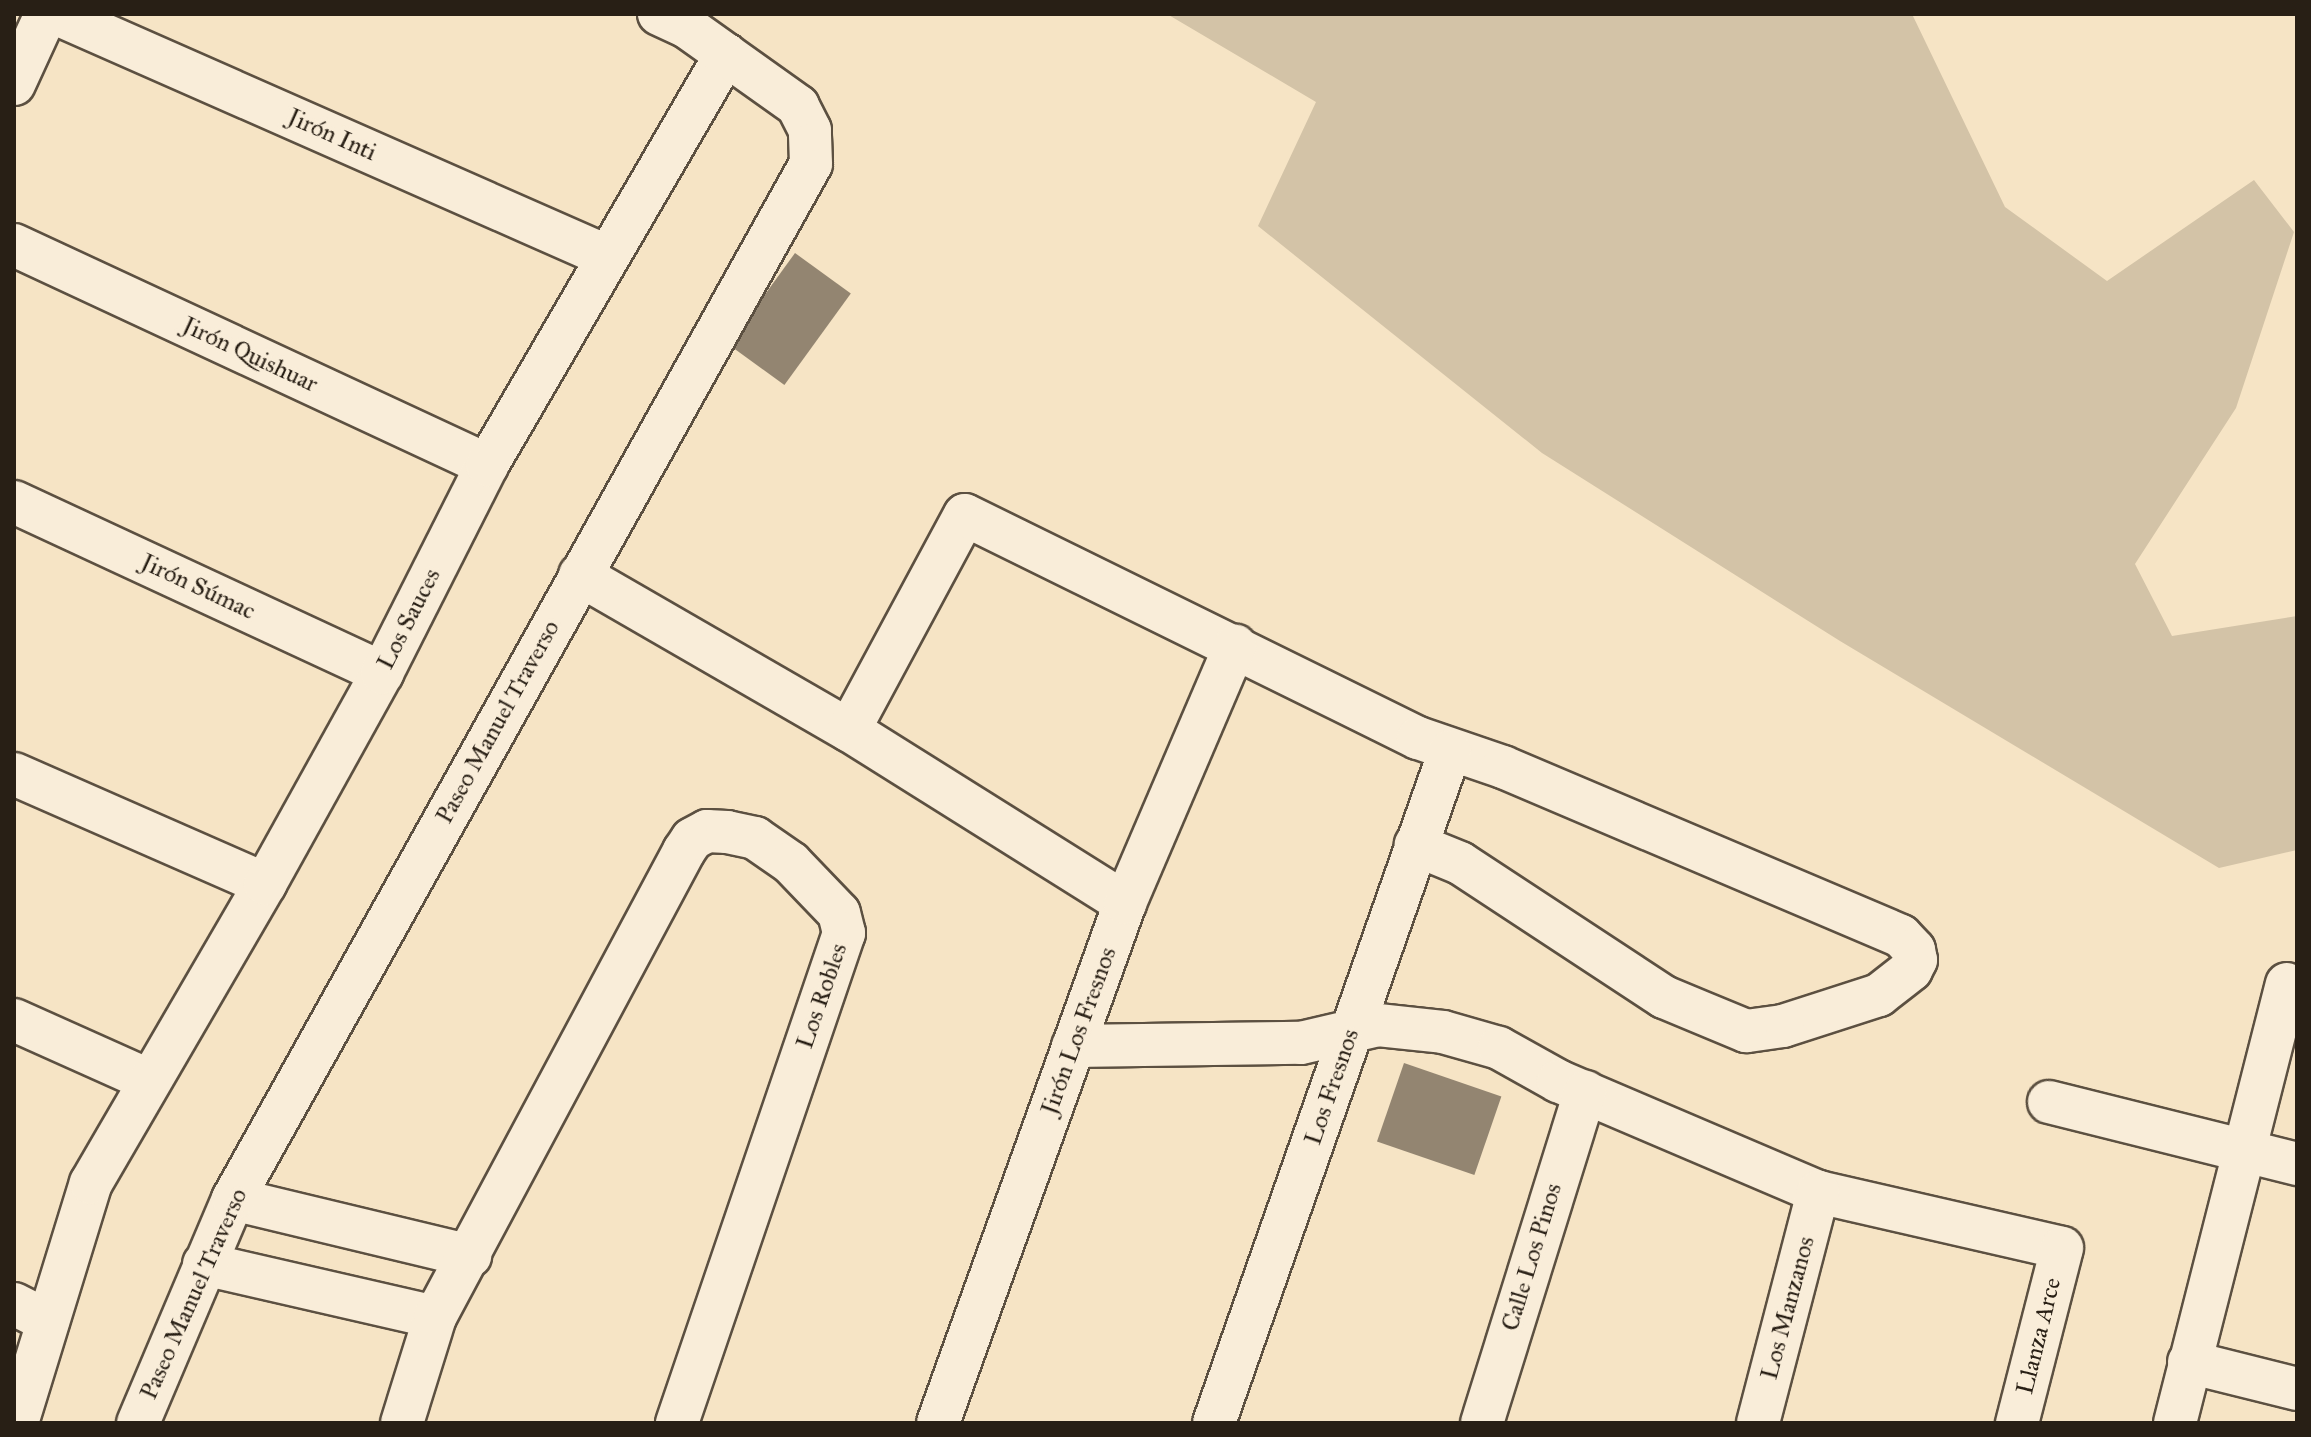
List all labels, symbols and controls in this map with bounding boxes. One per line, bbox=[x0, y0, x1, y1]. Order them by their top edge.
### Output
street label: Jirón Inti bbox=[283, 103, 381, 167]
street label: Jirón Quishuar bbox=[178, 311, 322, 399]
street label: Jirón Súmac bbox=[136, 548, 260, 626]
street label: Los Sauces bbox=[371, 564, 447, 674]
street label: Paseo Manuel Traverso bbox=[430, 615, 566, 829]
street label: Los Robles bbox=[791, 940, 853, 1052]
street label: Jirón Los Fresnos bbox=[1035, 943, 1123, 1119]
street label: Los Fresnos bbox=[1299, 1025, 1365, 1149]
street label: Calle Los Pinos bbox=[1496, 1180, 1568, 1334]
street label: Paseo Manuel Traverso bbox=[135, 1184, 253, 1404]
street label: Los Manzanos bbox=[1755, 1233, 1821, 1383]
street label: Llanza Arce bbox=[2011, 1275, 2067, 1397]

